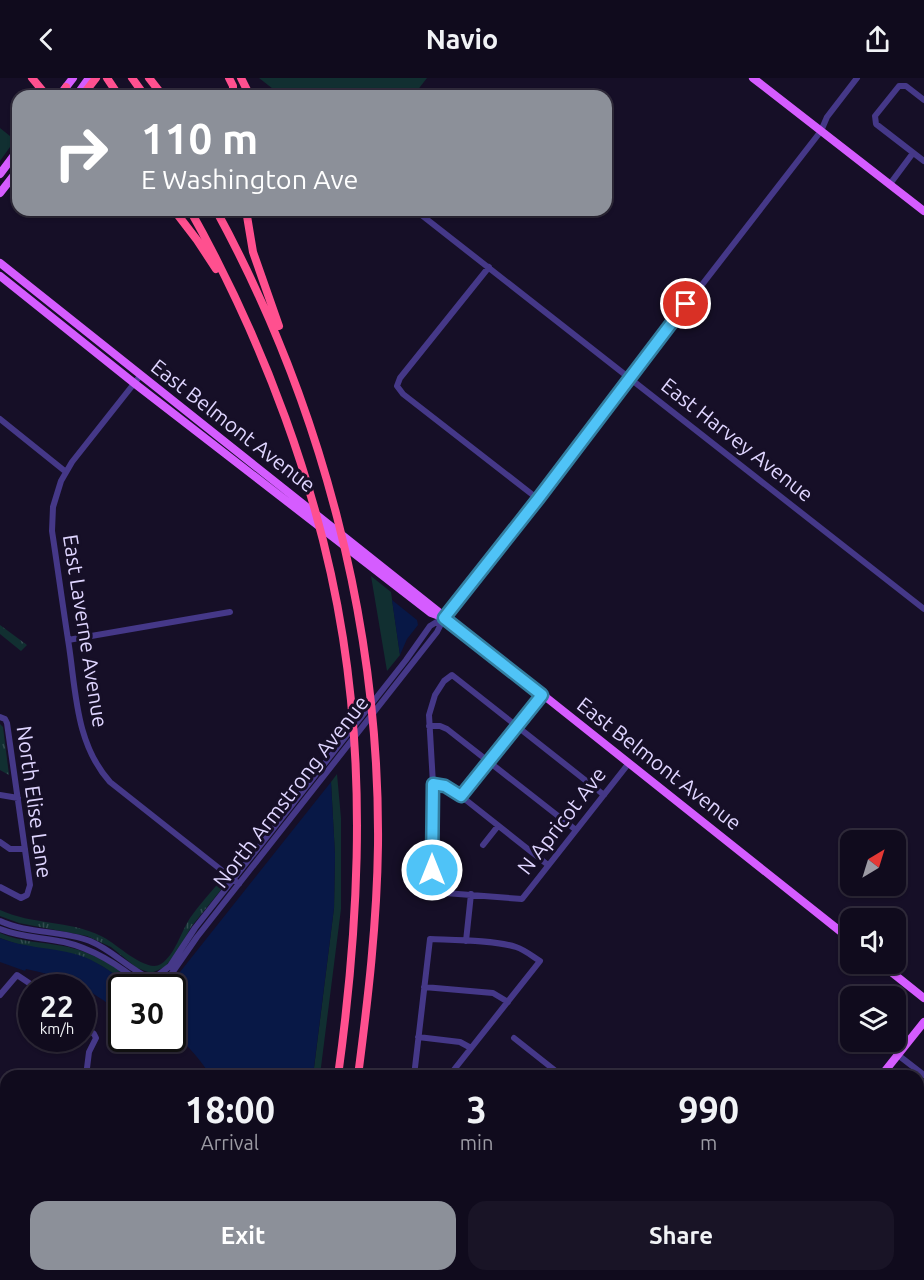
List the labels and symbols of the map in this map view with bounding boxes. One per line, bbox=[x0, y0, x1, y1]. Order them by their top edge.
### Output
pin bbox=[660, 278, 711, 329]
street label: East Belmont Avenue bbox=[147, 354, 320, 497]
street label: East Harvey Avenue bbox=[657, 372, 818, 506]
street label: East Laverne Avenue bbox=[59, 533, 113, 729]
street label: North Armstrong Avenue bbox=[208, 691, 373, 892]
street label: East Belmont Avenue bbox=[573, 692, 746, 835]
street label: North Elise Lane bbox=[12, 724, 58, 879]
street label: N Apricot Ave bbox=[512, 762, 610, 879]
north arrow bbox=[840, 830, 906, 896]
position arrow bbox=[400, 838, 464, 902]
speed limit sign: 30 bbox=[108, 974, 186, 1052]

